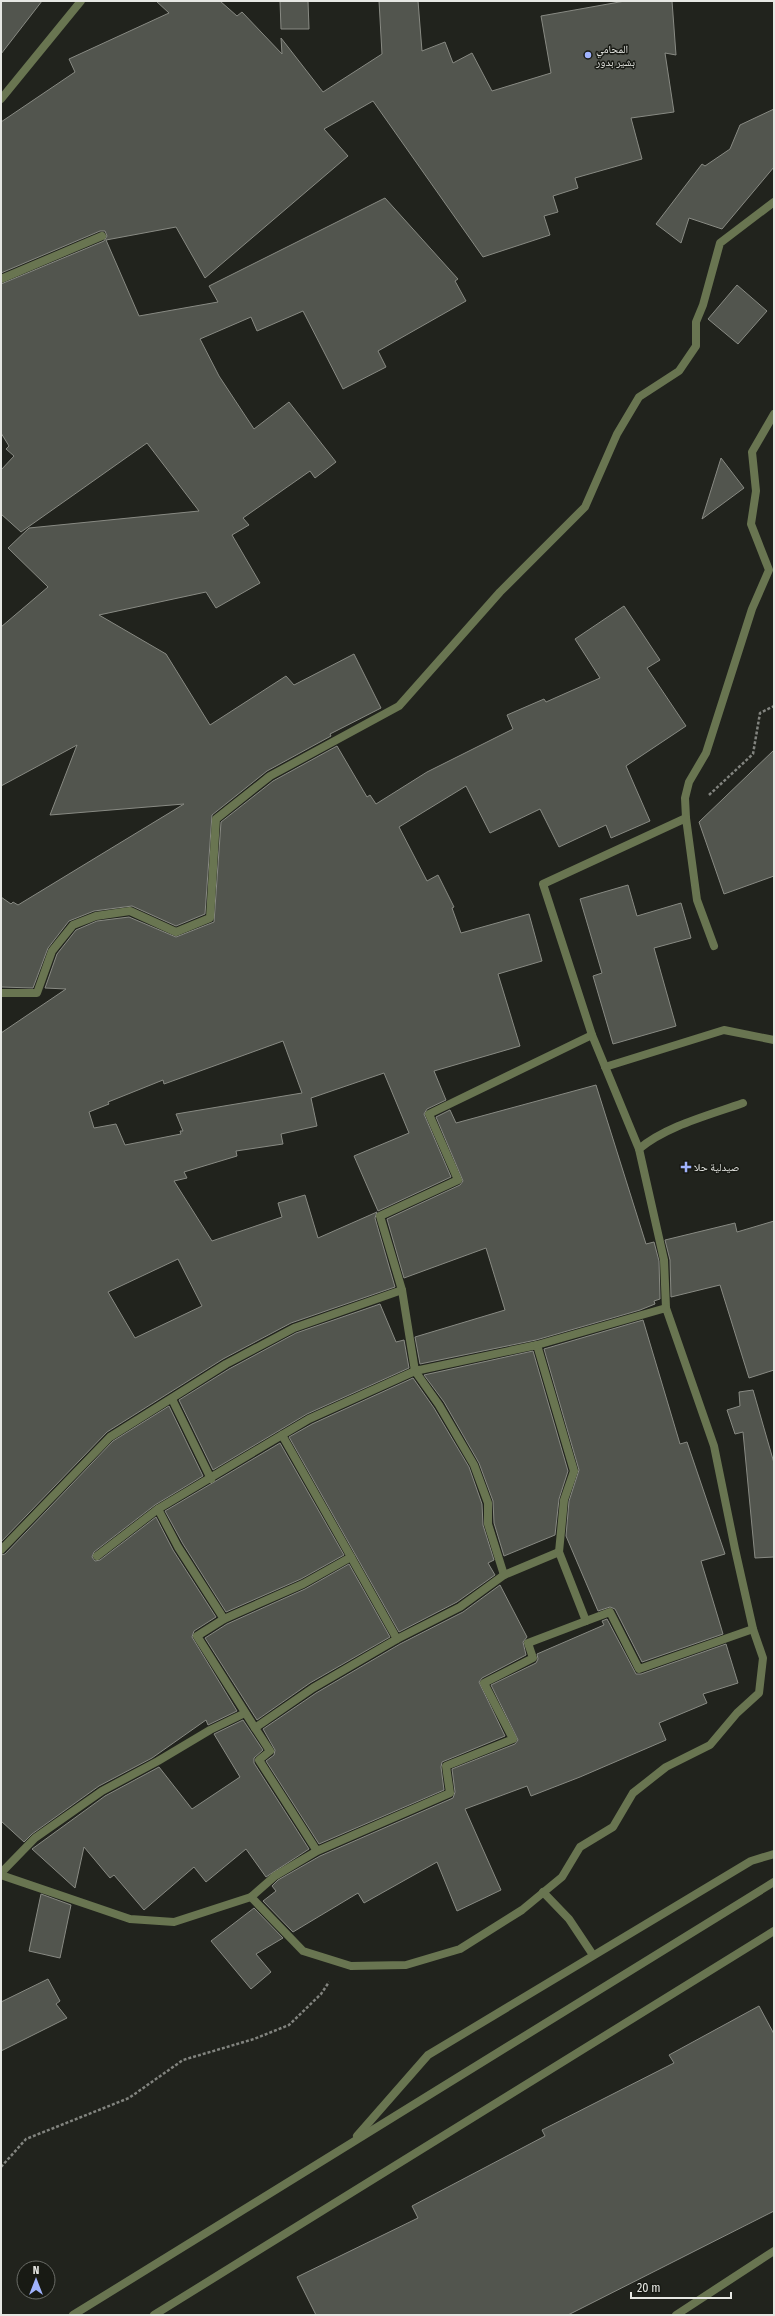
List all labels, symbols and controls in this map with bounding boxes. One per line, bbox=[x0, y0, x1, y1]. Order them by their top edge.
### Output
place label: المحامي بشير بدور bbox=[595, 43, 635, 69]
marker: المحامي بشير بدور bbox=[583, 50, 593, 60]
place label: صيدلية حلا bbox=[694, 1161, 739, 1174]
marker: صيدلية حلا bbox=[681, 1162, 691, 1172]
north arrow bbox=[16, 2260, 56, 2300]
text: N bbox=[33, 2264, 39, 2277]
scale bar bbox=[631, 2274, 731, 2300]
text: 20 m bbox=[637, 2281, 661, 2295]

